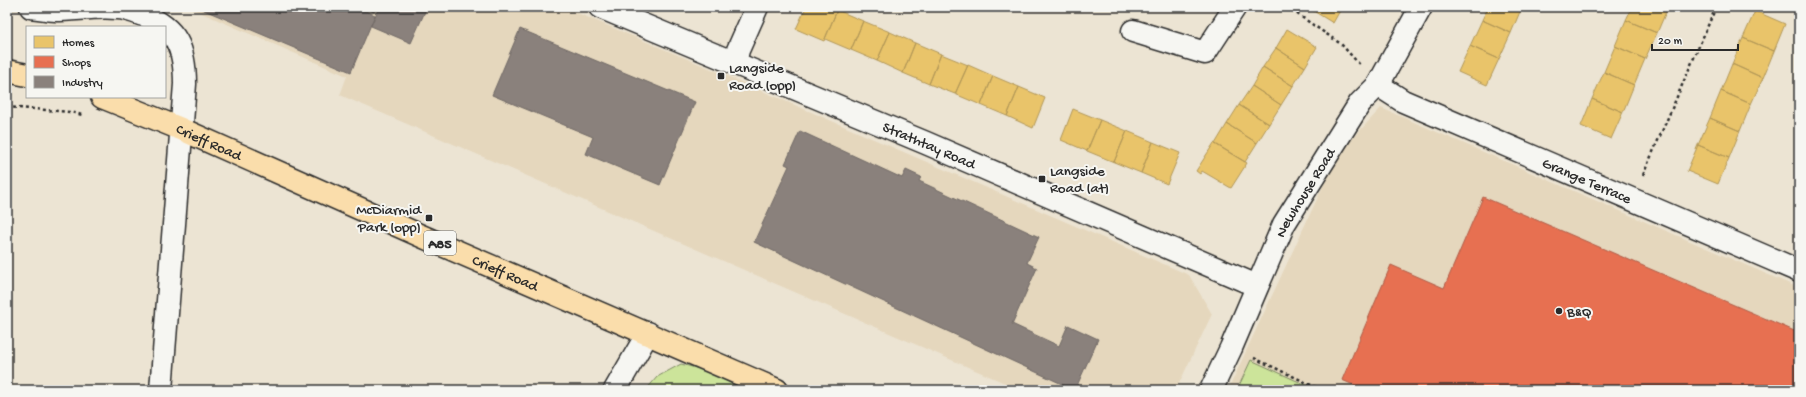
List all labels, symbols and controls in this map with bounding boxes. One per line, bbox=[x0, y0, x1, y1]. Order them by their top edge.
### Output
legend bbox=[26, 26, 166, 98]
scale bar bbox=[1652, 26, 1738, 52]
text: 20 m bbox=[1658, 35, 1683, 49]
text: Homes bbox=[62, 37, 95, 51]
text: Shops bbox=[62, 57, 91, 71]
place label: Langside Road (opp) bbox=[729, 60, 796, 95]
marker: Langside Road (opp) bbox=[716, 71, 726, 81]
text: Industry bbox=[62, 77, 103, 91]
street label: Strathtay Road bbox=[880, 119, 979, 175]
street label: Crieff Road bbox=[173, 121, 245, 166]
street label: Newhouse Road bbox=[1272, 144, 1341, 240]
street label: Grange Terrace bbox=[1539, 155, 1634, 209]
place label: Langside Road (at) bbox=[1050, 163, 1109, 198]
marker: Langside Road (at) bbox=[1037, 174, 1047, 184]
place label: McDiarmid Park (opp) bbox=[356, 202, 422, 237]
marker: McDiarmid Park (opp) bbox=[424, 213, 434, 223]
road number: A85 bbox=[424, 231, 456, 255]
street label: Crieff Road bbox=[469, 252, 541, 297]
place label: B&Q bbox=[1566, 304, 1592, 322]
marker: B&Q bbox=[1554, 306, 1564, 316]

